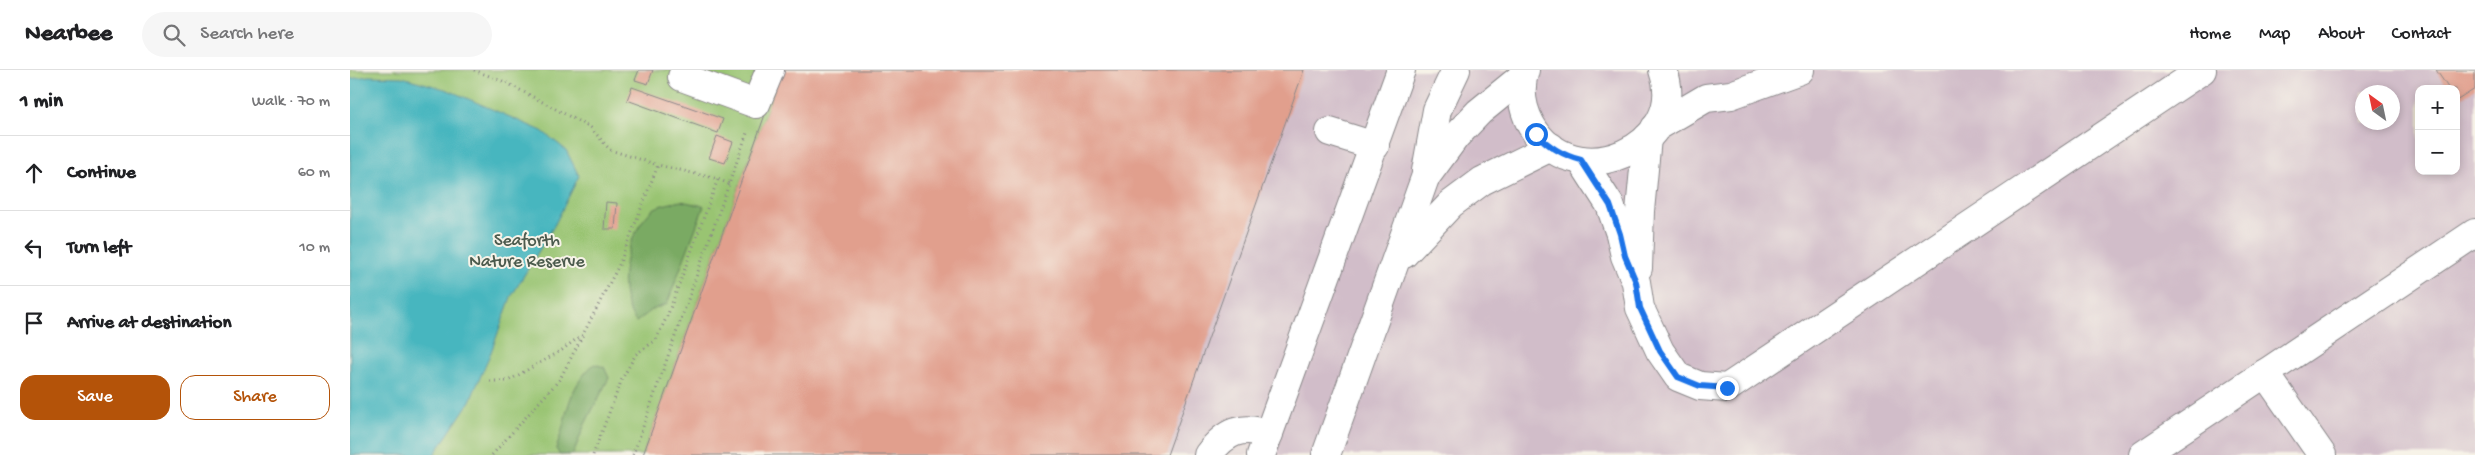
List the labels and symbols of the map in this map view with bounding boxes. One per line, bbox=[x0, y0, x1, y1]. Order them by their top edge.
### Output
north arrow bbox=[2355, 85, 2400, 130]
route start bbox=[1525, 123, 1548, 146]
park label: Seaforth Nature Reserve bbox=[469, 231, 586, 273]
route end bbox=[1716, 377, 1739, 400]

